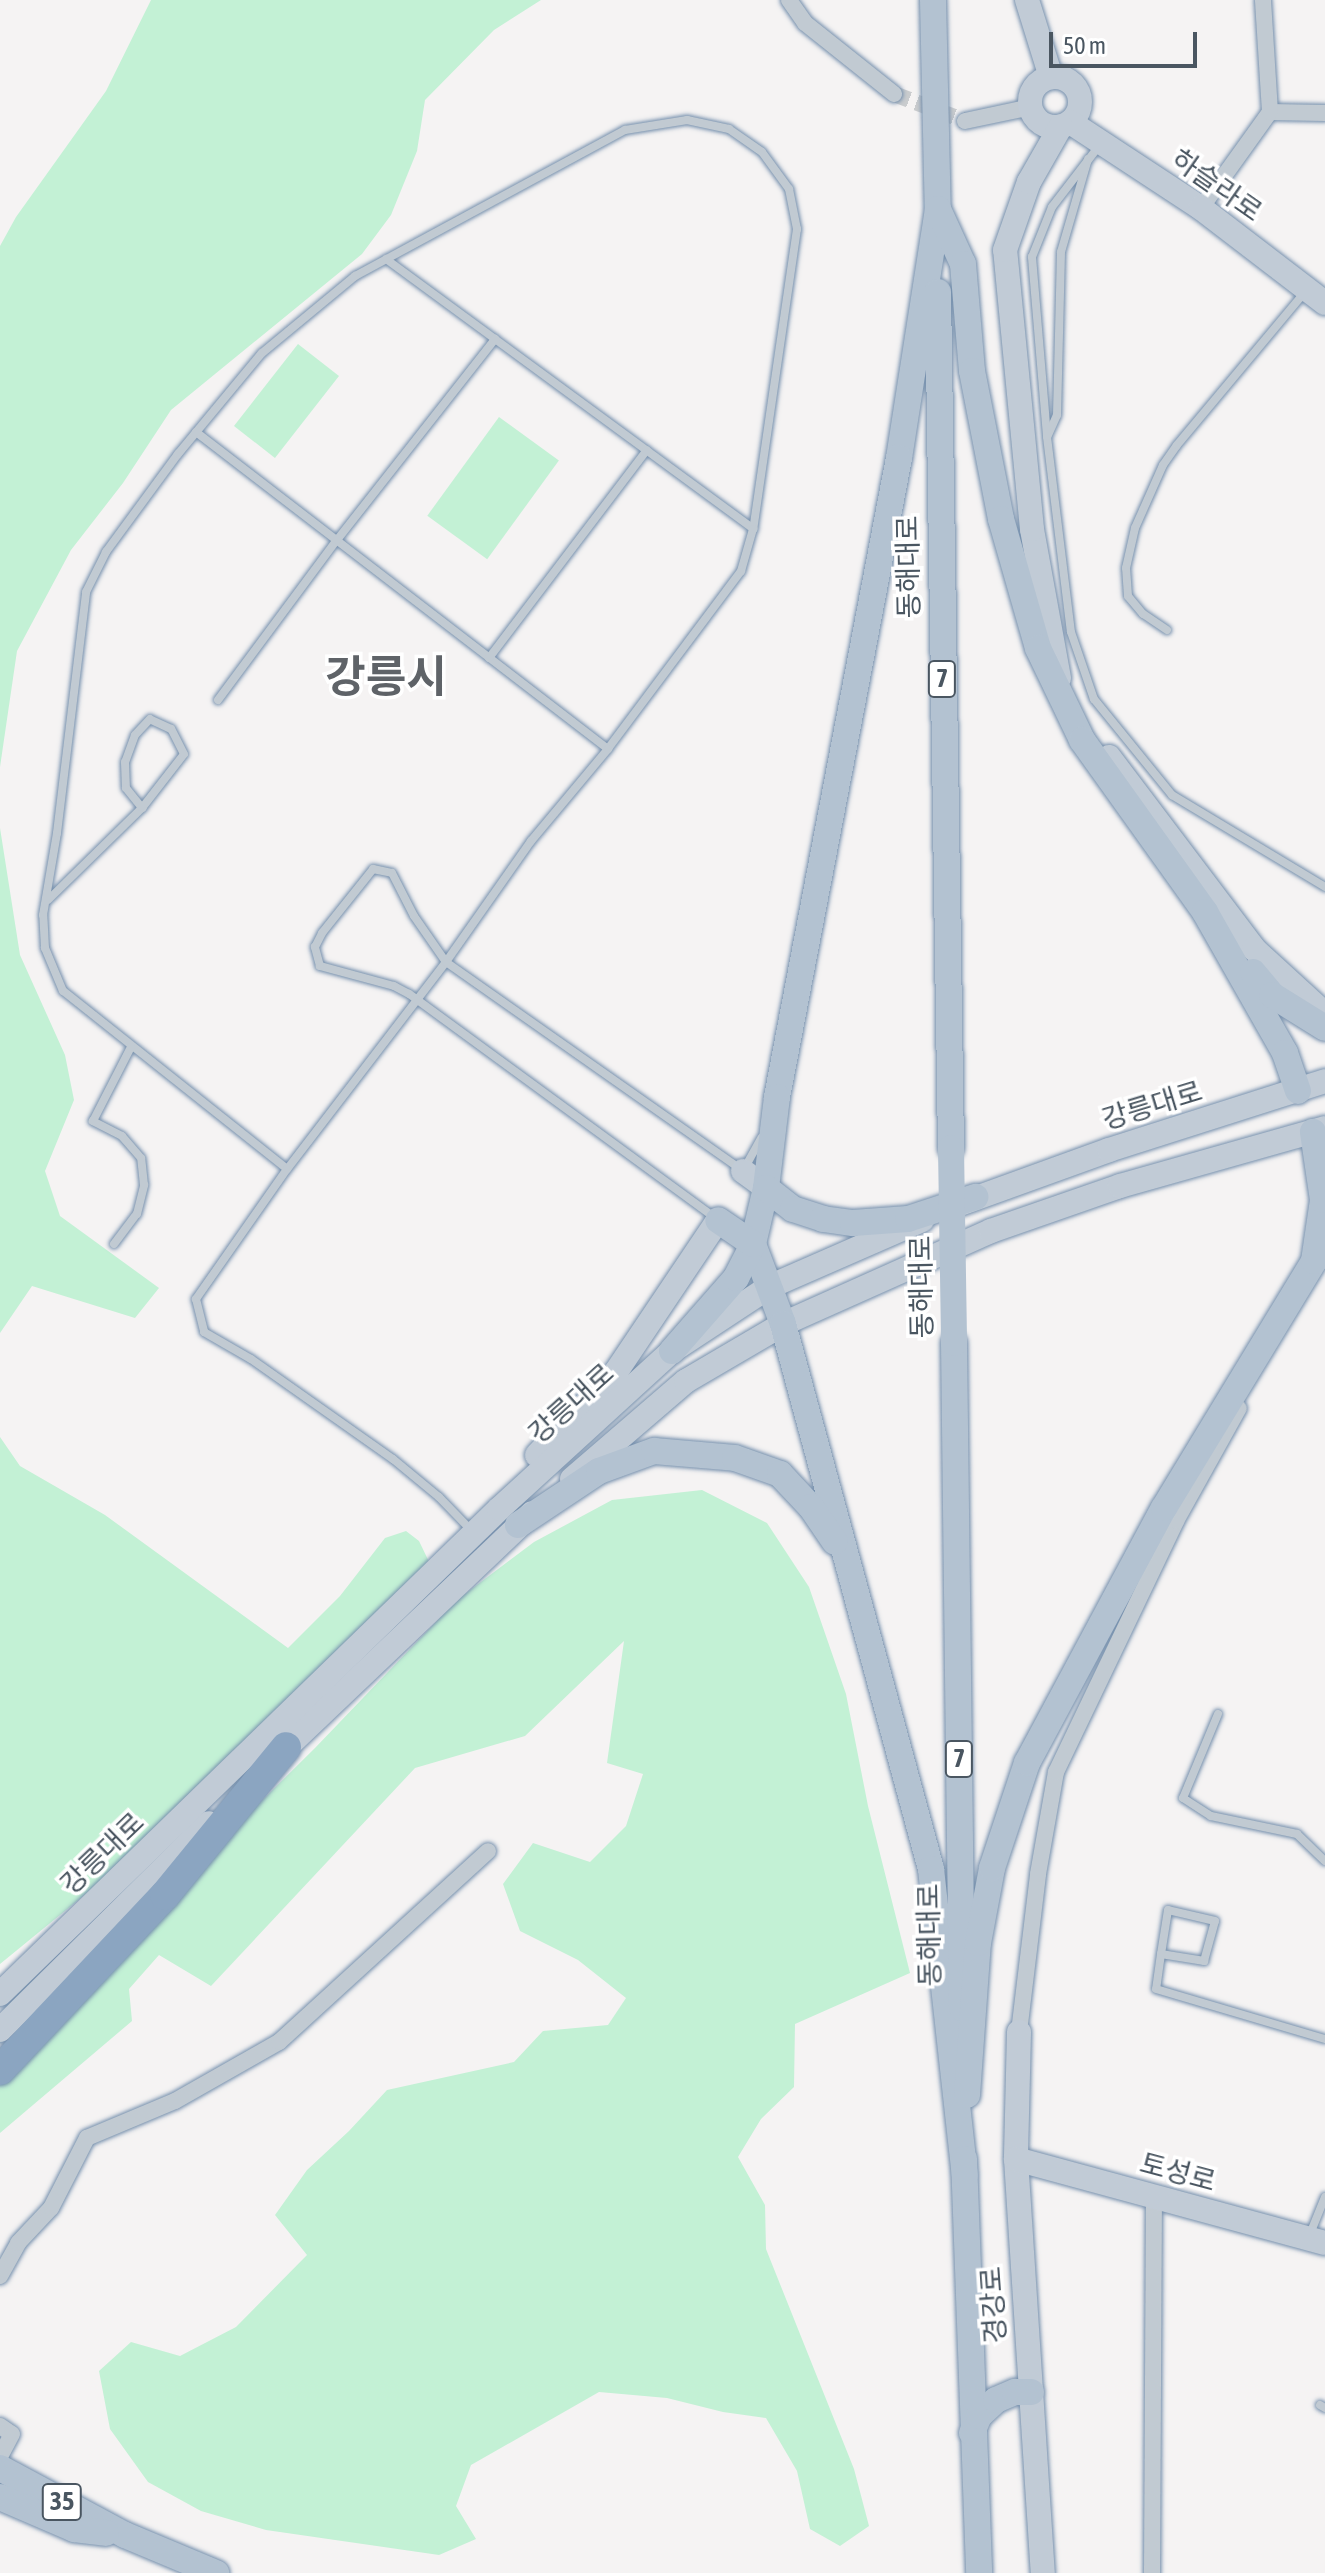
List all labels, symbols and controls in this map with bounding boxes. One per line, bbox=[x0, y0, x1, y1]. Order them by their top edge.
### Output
scale bar bbox=[1053, 16, 1201, 66]
text: 50 m bbox=[1063, 32, 1106, 59]
street label: 하슬라로 bbox=[1165, 142, 1269, 228]
street label: 동해대로 bbox=[890, 515, 926, 619]
district label: 강릉시 bbox=[325, 650, 447, 702]
road number: 7 bbox=[926, 657, 958, 701]
street label: 강릉대로 bbox=[1098, 1074, 1206, 1136]
street label: 동해대로 bbox=[903, 1235, 939, 1339]
street label: 강릉대로 bbox=[521, 1356, 621, 1450]
road number: 7 bbox=[943, 1737, 975, 1781]
street label: 강릉대로 bbox=[53, 1805, 151, 1901]
street label: 동해대로 bbox=[911, 1883, 947, 1987]
street label: 토성로 bbox=[1136, 2146, 1220, 2198]
street label: 경강로 bbox=[974, 2265, 1012, 2345]
road number: 35 bbox=[40, 2480, 84, 2524]

